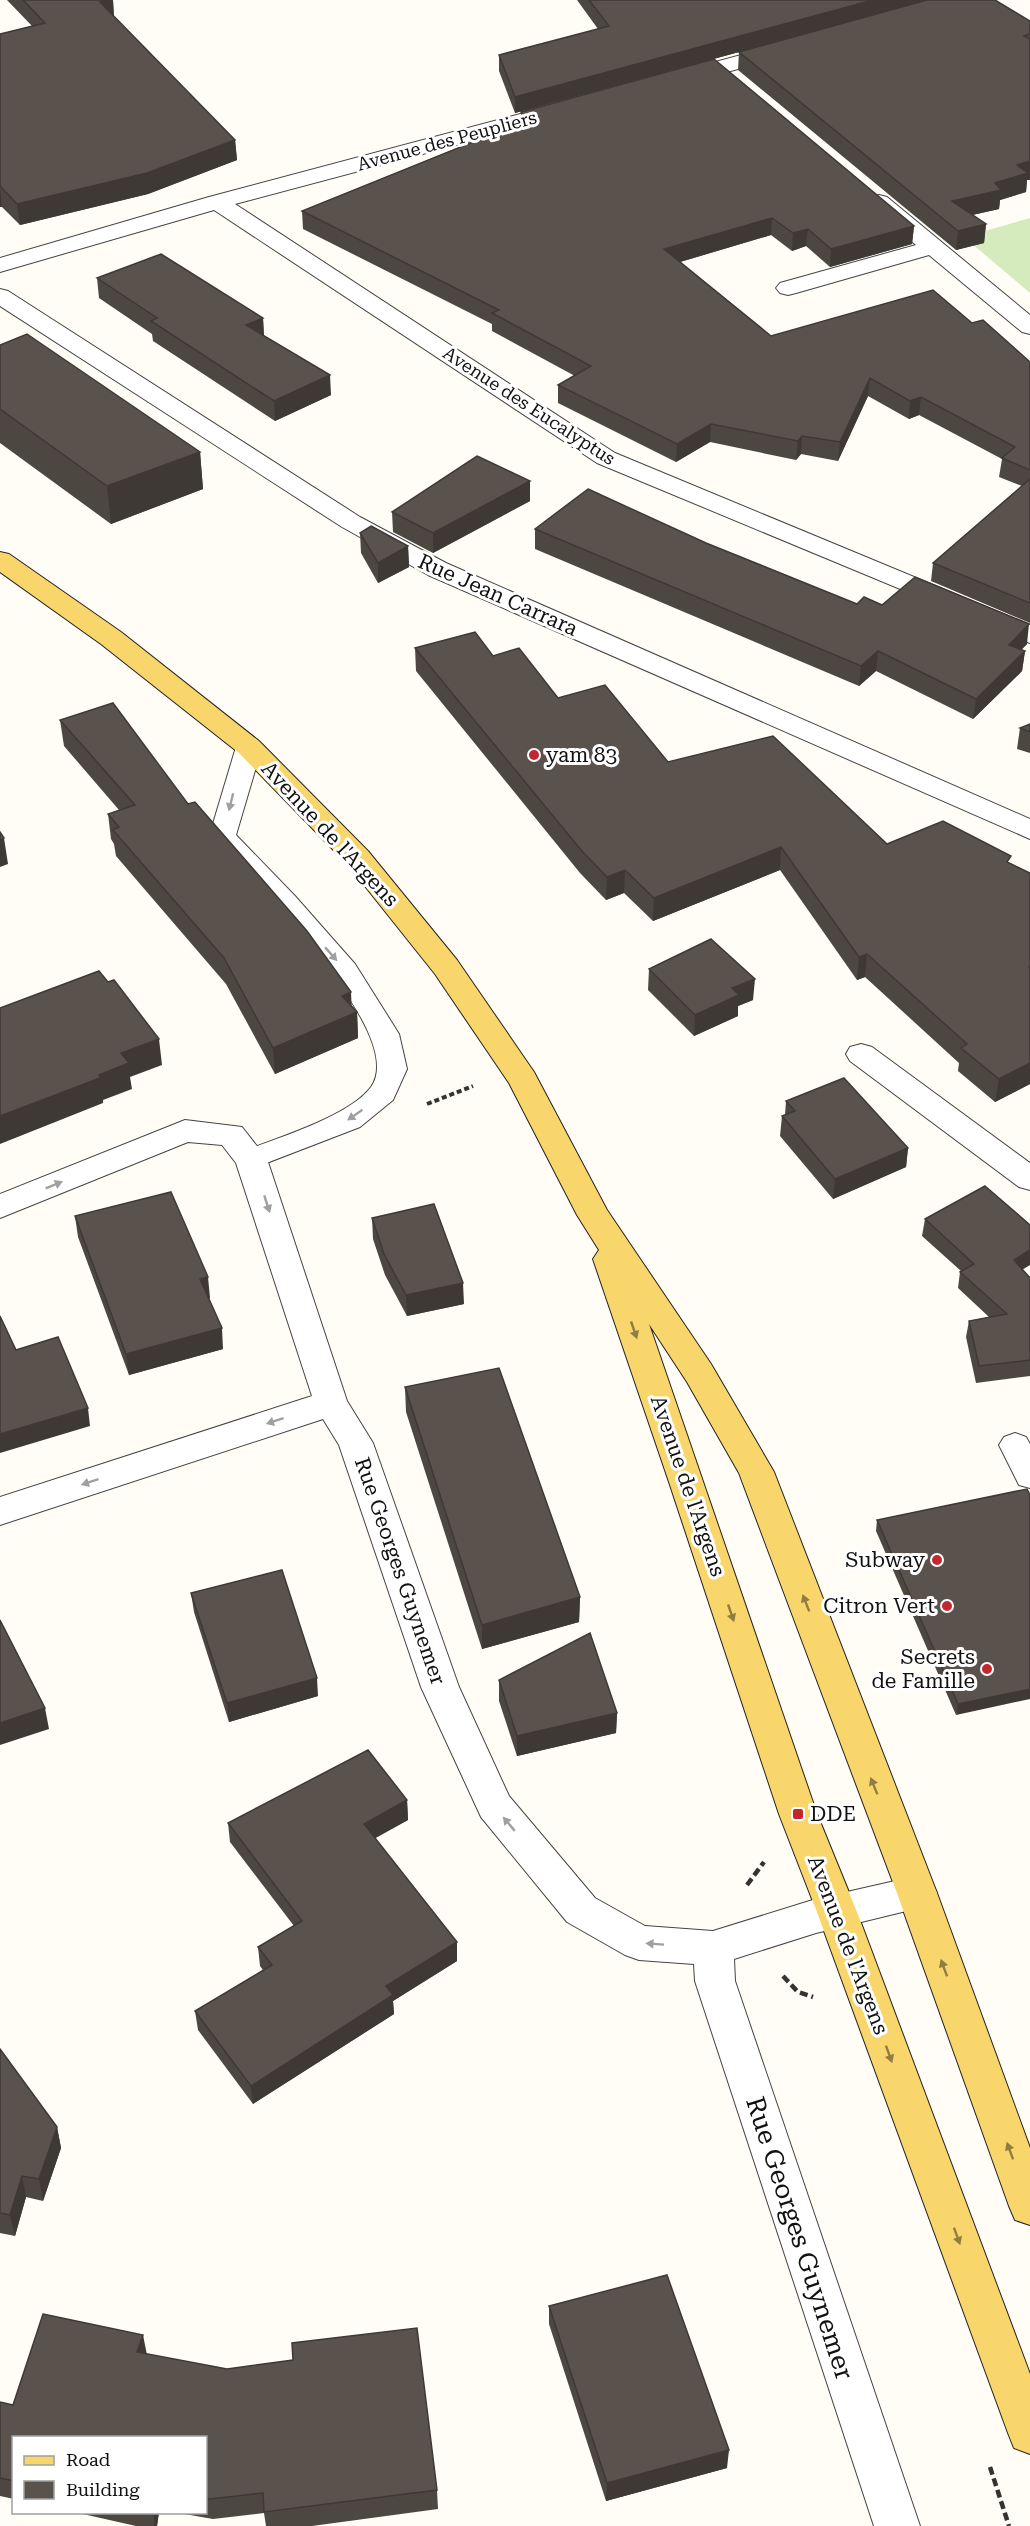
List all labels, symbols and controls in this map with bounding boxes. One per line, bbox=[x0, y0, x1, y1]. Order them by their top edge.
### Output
street label: Avenue des Peupliers bbox=[355, 106, 539, 175]
street label: Avenue des Eucalyptus bbox=[439, 342, 619, 469]
street label: Rue Jean Carrara bbox=[415, 549, 582, 641]
place label: yam 83 bbox=[546, 743, 617, 767]
marker: yam 83 bbox=[527, 748, 541, 762]
street label: Avenue de l'Argens bbox=[257, 756, 403, 912]
one-way arrow bbox=[226, 793, 236, 812]
one-way arrow bbox=[324, 946, 337, 961]
one-way arrow bbox=[347, 1109, 363, 1121]
one-way arrow bbox=[45, 1180, 63, 1189]
one-way arrow bbox=[263, 1195, 272, 1213]
one-way arrow bbox=[629, 1321, 639, 1339]
street label: Avenue de l'Argens bbox=[646, 1392, 730, 1580]
one-way arrow bbox=[266, 1417, 284, 1426]
street label: Rue Georges Guynemer bbox=[350, 1454, 450, 1688]
one-way arrow bbox=[81, 1477, 99, 1487]
place label: Subway bbox=[845, 1548, 926, 1572]
marker: Subway bbox=[930, 1553, 944, 1567]
one-way arrow bbox=[800, 1594, 810, 1612]
place label: Citron Vert bbox=[823, 1594, 935, 1618]
marker: Citron Vert bbox=[940, 1599, 954, 1613]
one-way arrow bbox=[727, 1604, 737, 1622]
place label: Secrets de Famille bbox=[871, 1645, 975, 1693]
marker: Secrets de Famille bbox=[980, 1662, 994, 1676]
one-way arrow bbox=[869, 1777, 878, 1795]
place label: DDE bbox=[810, 1802, 856, 1826]
marker: DDE bbox=[791, 1807, 805, 1821]
one-way arrow bbox=[503, 1816, 516, 1831]
street label: Avenue de l'Argens bbox=[803, 1852, 893, 2038]
one-way arrow bbox=[645, 1939, 664, 1949]
one-way arrow bbox=[939, 1959, 948, 1977]
one-way arrow bbox=[885, 2045, 895, 2063]
street label: Rue Georges Guynemer bbox=[740, 2093, 860, 2383]
one-way arrow bbox=[1005, 2142, 1015, 2160]
one-way arrow bbox=[953, 2228, 963, 2246]
legend bbox=[12, 2436, 207, 2514]
text: Road bbox=[66, 2449, 111, 2470]
text: Building bbox=[66, 2479, 140, 2500]

